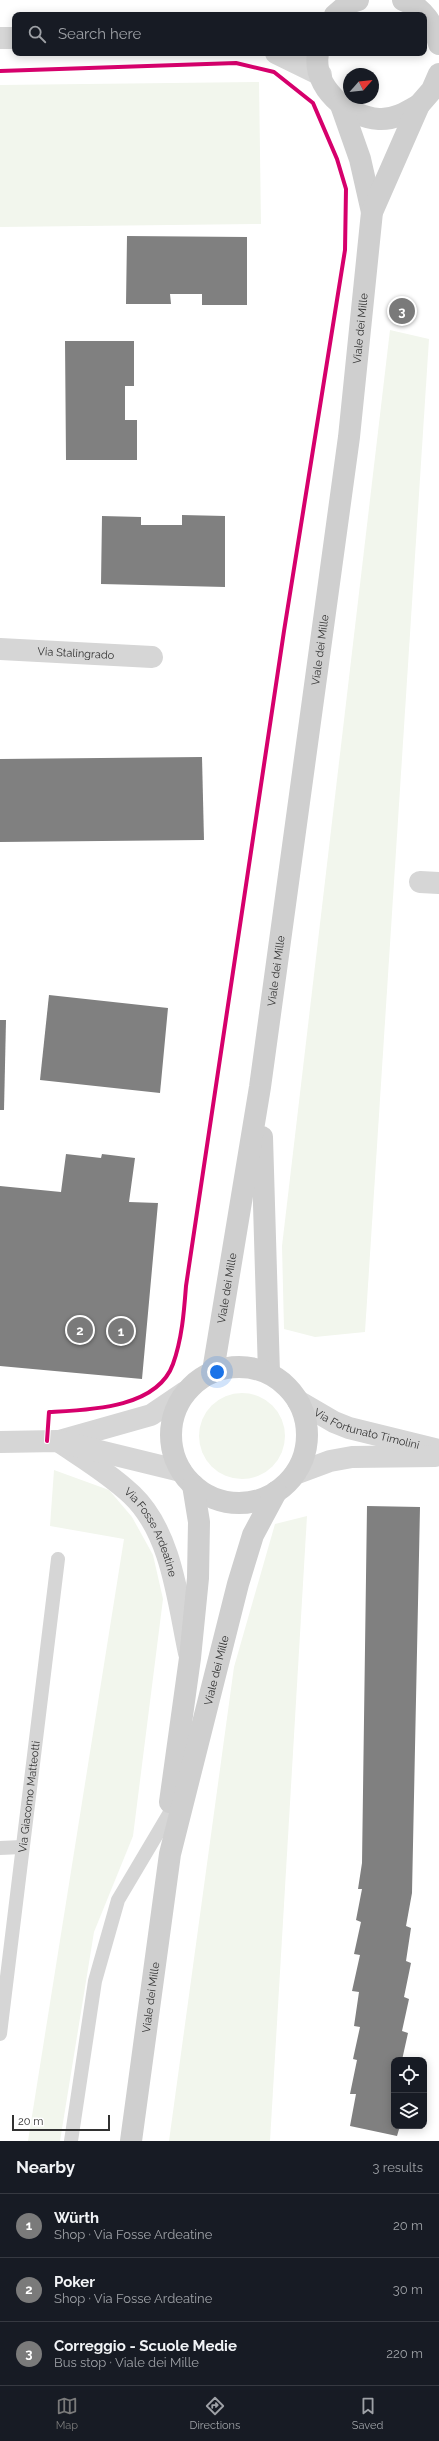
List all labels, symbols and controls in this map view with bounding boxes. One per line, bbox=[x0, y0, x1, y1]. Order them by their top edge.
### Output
search box bbox=[12, 12, 427, 56]
icon: search bbox=[26, 23, 48, 45]
text: Search here bbox=[58, 25, 141, 43]
north arrow bbox=[343, 68, 379, 104]
street label: Viale dei Mille bbox=[350, 292, 370, 365]
pin: 3 bbox=[389, 296, 415, 326]
street label: Viale dei Mille bbox=[309, 613, 331, 686]
street label: Via Stalingrado bbox=[37, 644, 115, 662]
street label: Viale dei Mille bbox=[265, 934, 287, 1007]
street label: Viale dei Mille bbox=[214, 1251, 239, 1324]
pin: 2 bbox=[67, 1315, 93, 1345]
pin: 1 bbox=[108, 1316, 134, 1346]
your location bbox=[207, 1362, 227, 1382]
street label: Via Fortunato Timolini bbox=[312, 1405, 421, 1452]
street label: Via Fosse Ardeatine bbox=[122, 1485, 180, 1579]
street label: Viale dei Mille bbox=[201, 1634, 231, 1706]
street label: Via Giacomo Matteotti bbox=[16, 1740, 42, 1853]
street label: Viale dei Mille bbox=[139, 1961, 162, 2033]
map controls bbox=[391, 2057, 427, 2129]
button: locate bbox=[391, 2057, 427, 2093]
button: layers bbox=[391, 2093, 427, 2129]
scale bar bbox=[12, 2113, 110, 2132]
text: 20 m bbox=[18, 2115, 43, 2128]
text: Nearby bbox=[16, 2157, 75, 2177]
text: 3 results bbox=[373, 2160, 423, 2175]
text: Würth bbox=[54, 2209, 99, 2227]
text: 1 bbox=[26, 2218, 32, 2233]
text: 20 m bbox=[393, 2218, 423, 2233]
text: Shop · Via Fosse Ardeatine bbox=[54, 2227, 212, 2242]
text: Poker bbox=[54, 2273, 95, 2291]
text: 2 bbox=[25, 2282, 33, 2297]
text: 30 m bbox=[393, 2282, 423, 2297]
text: Shop · Via Fosse Ardeatine bbox=[54, 2291, 212, 2306]
text: Correggio - Scuole Medie bbox=[54, 2337, 237, 2355]
text: 3 bbox=[25, 2346, 33, 2361]
text: 220 m bbox=[386, 2346, 423, 2361]
text: Bus stop · Viale dei Mille bbox=[54, 2355, 199, 2370]
tab: Map bbox=[56, 2395, 78, 2432]
tab: Directions bbox=[190, 2395, 240, 2432]
tab: Saved bbox=[352, 2395, 383, 2432]

